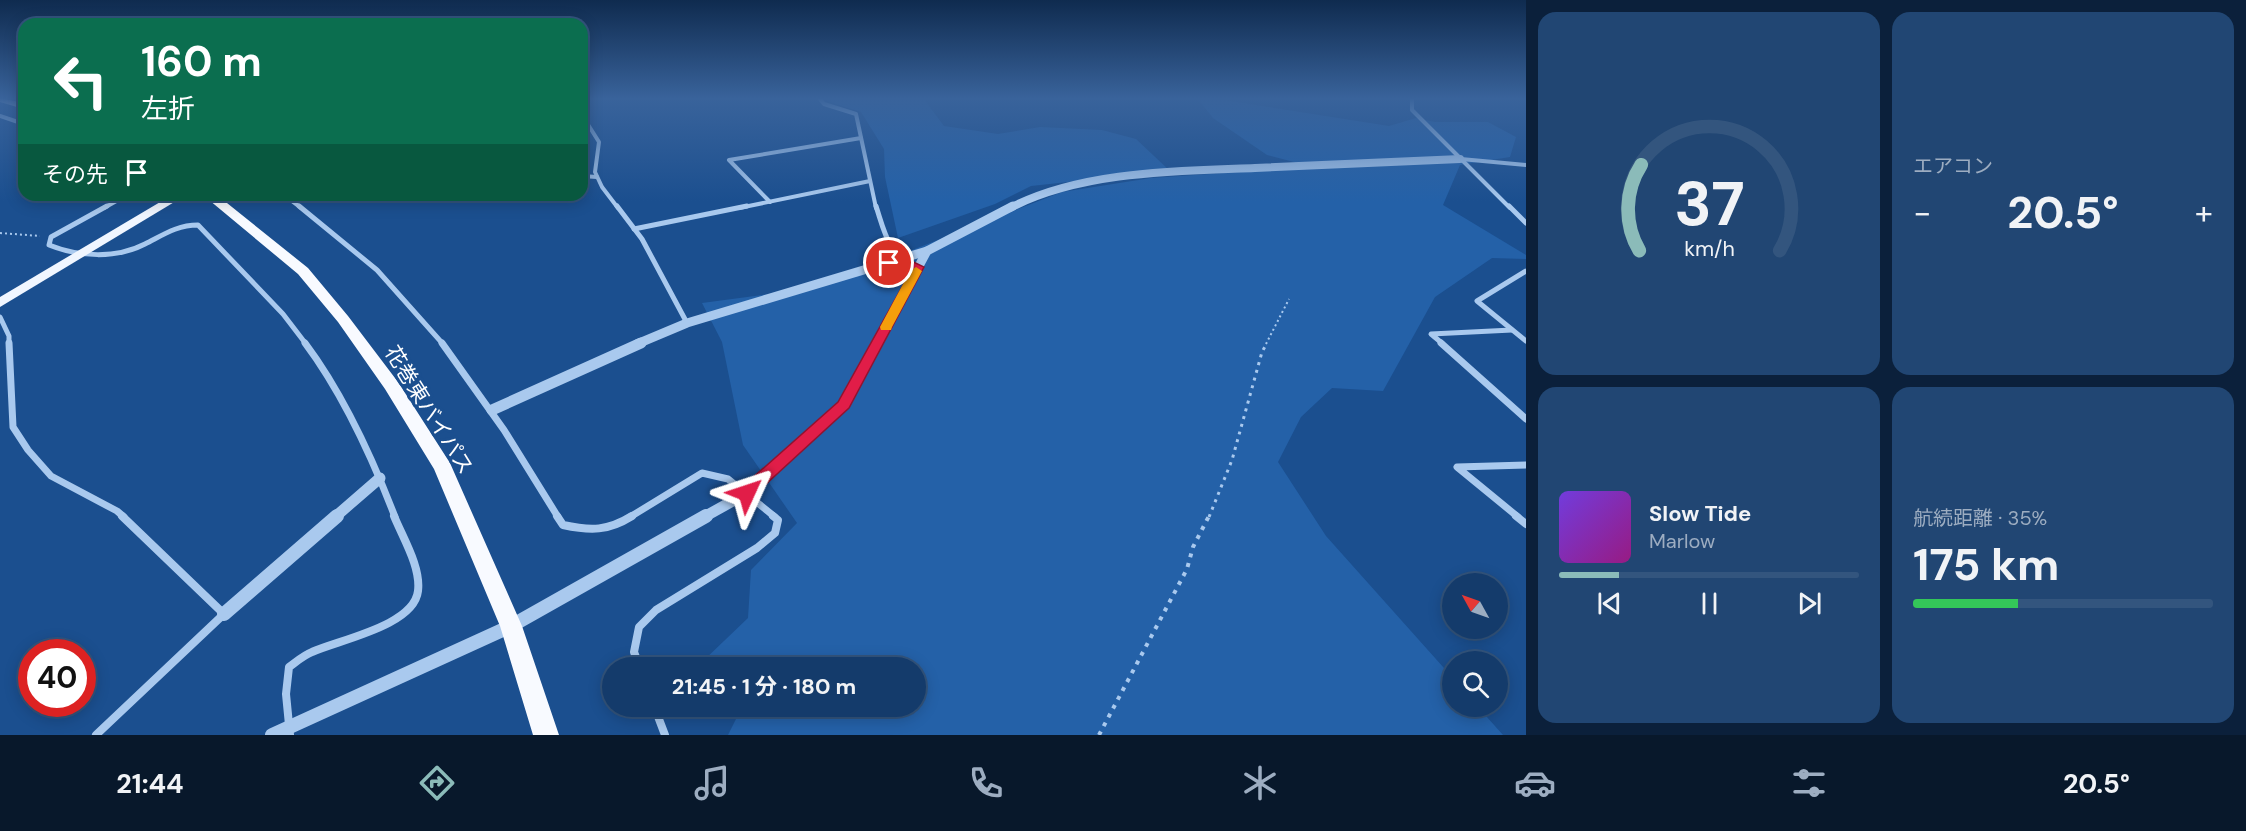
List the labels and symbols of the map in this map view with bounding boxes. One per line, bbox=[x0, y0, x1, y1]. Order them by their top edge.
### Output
pin bbox=[863, 237, 914, 288]
street label: 花巻東バイパス bbox=[378, 340, 480, 480]
position arrow bbox=[715, 461, 779, 525]
north arrow bbox=[1442, 573, 1508, 639]
speed limit sign: 40 bbox=[18, 639, 96, 717]

